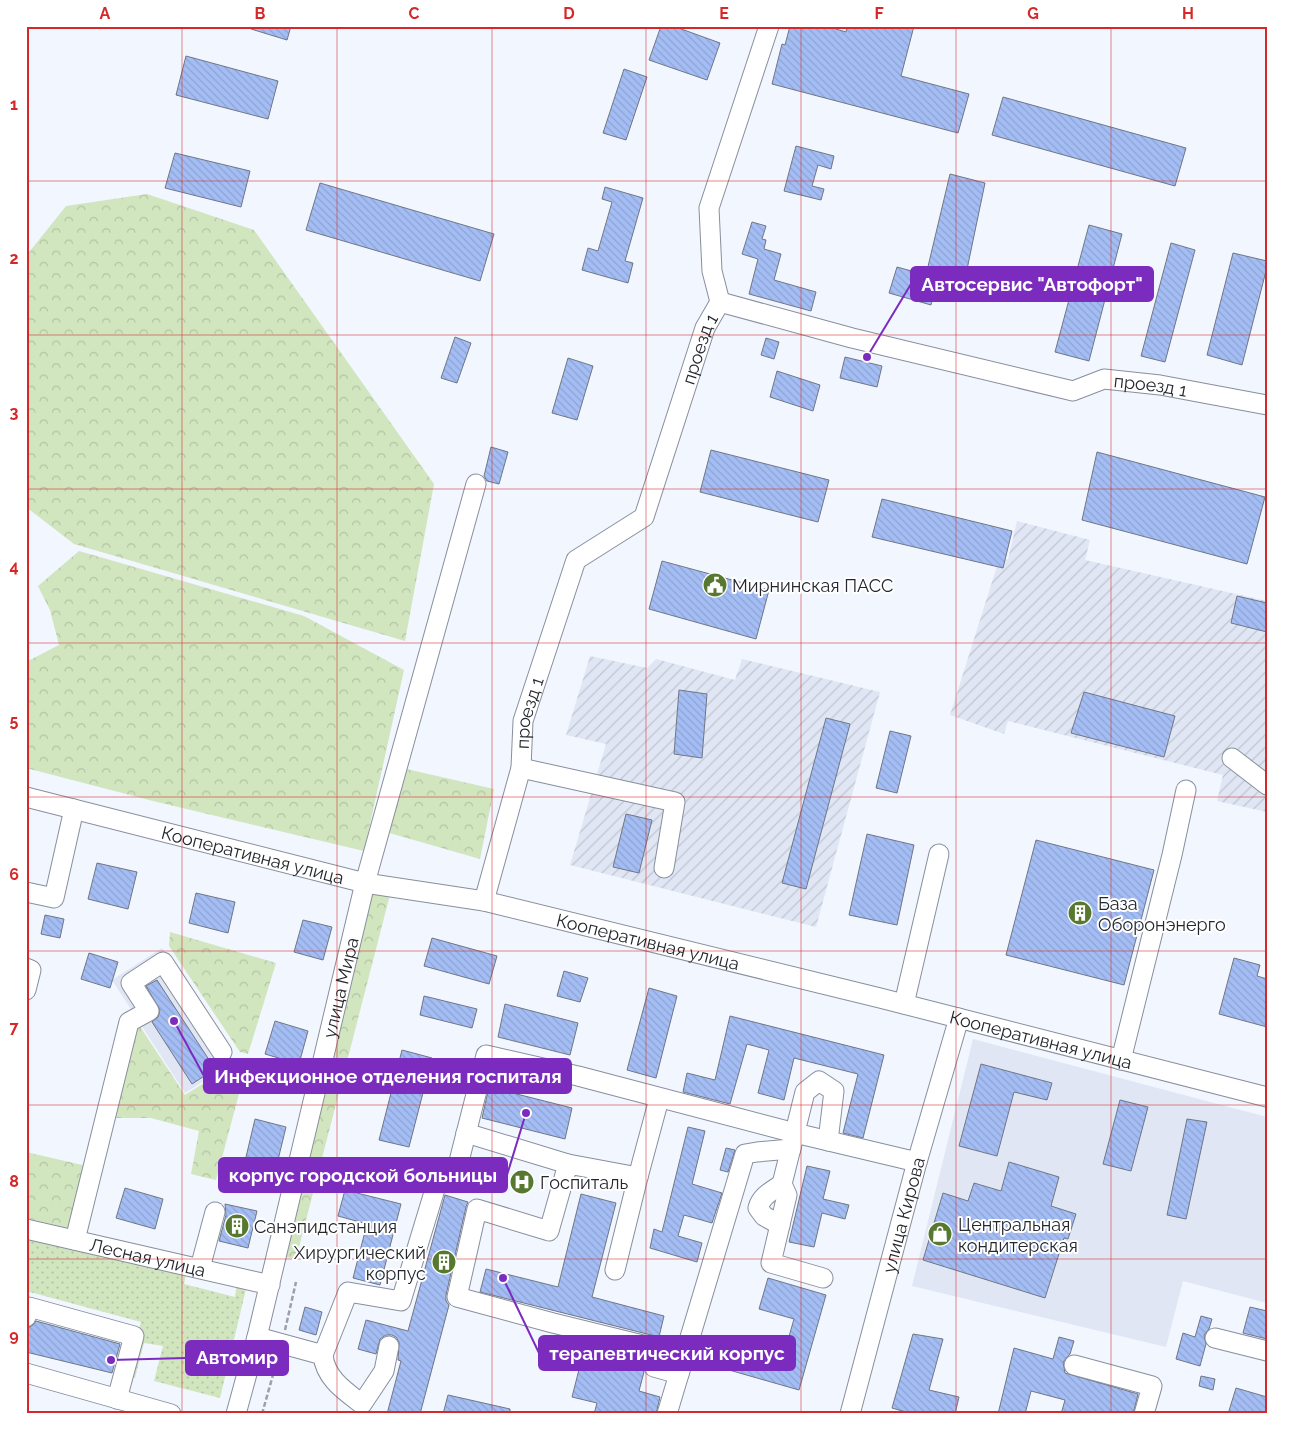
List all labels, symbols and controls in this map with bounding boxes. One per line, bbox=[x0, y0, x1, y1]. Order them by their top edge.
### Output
text: A bbox=[100, 4, 111, 23]
text: B bbox=[255, 4, 266, 23]
text: C bbox=[409, 4, 420, 23]
text: D bbox=[563, 4, 575, 23]
text: E bbox=[719, 4, 729, 23]
text: F bbox=[874, 4, 884, 23]
text: G bbox=[1027, 4, 1039, 23]
text: H bbox=[1182, 4, 1194, 23]
text: 1 bbox=[10, 95, 18, 114]
text: 2 bbox=[9, 249, 19, 268]
callout: Автосервис "Автофорт" bbox=[911, 267, 1153, 301]
text: Автосервис "Автофорт" bbox=[921, 273, 1143, 295]
street label: проезд 1 bbox=[677, 309, 722, 387]
street label: проезд 1 bbox=[1113, 370, 1189, 400]
text: 3 bbox=[10, 403, 19, 422]
text: 4 bbox=[9, 557, 19, 576]
public building icon: Мирнинская ПАСС bbox=[702, 572, 728, 598]
place label: Мирнинская ПАСС bbox=[732, 575, 893, 596]
street label: проезд 1 bbox=[511, 674, 547, 749]
text: 5 bbox=[10, 711, 19, 730]
street label: Кооперативная улица bbox=[159, 821, 346, 888]
text: 6 bbox=[9, 865, 19, 884]
place label: База Оборонэнерго bbox=[1098, 893, 1226, 935]
building icon: База Оборонэнерго bbox=[1067, 900, 1093, 926]
street label: Кооперативная улица bbox=[554, 909, 742, 974]
street label: улица Мира bbox=[318, 935, 362, 1040]
street label: Кооперативная улица bbox=[948, 1006, 1134, 1073]
text: 7 bbox=[10, 1018, 19, 1037]
callout: Инфекционное отделения госпиталя bbox=[204, 1059, 571, 1093]
text: Инфекционное отделения госпиталя bbox=[214, 1065, 562, 1087]
street label: улица Кирова bbox=[877, 1155, 928, 1275]
callout: корпус городской больницы bbox=[219, 1158, 507, 1192]
text: корпус городской больницы bbox=[229, 1164, 497, 1186]
hospital icon: Госпиталь bbox=[509, 1169, 535, 1195]
text: 8 bbox=[9, 1172, 19, 1191]
place label: Госпиталь bbox=[540, 1172, 628, 1193]
building icon: Санэпидстанция bbox=[224, 1213, 250, 1239]
place label: Центральная кондитерская bbox=[958, 1214, 1078, 1256]
place label: Санэпидстанция bbox=[254, 1216, 397, 1237]
shop icon: Центральная кондитерская bbox=[927, 1221, 953, 1247]
street label: Лесная улица bbox=[88, 1233, 208, 1280]
place label: Хирургический корпус bbox=[294, 1242, 426, 1284]
building icon: Хирургический корпус bbox=[431, 1249, 457, 1275]
text: 9 bbox=[9, 1326, 19, 1345]
callout: терапевтический корпус bbox=[539, 1336, 795, 1370]
callout: Автомир bbox=[186, 1341, 288, 1375]
text: терапевтический корпус bbox=[549, 1342, 785, 1364]
text: Автомир bbox=[196, 1346, 278, 1368]

